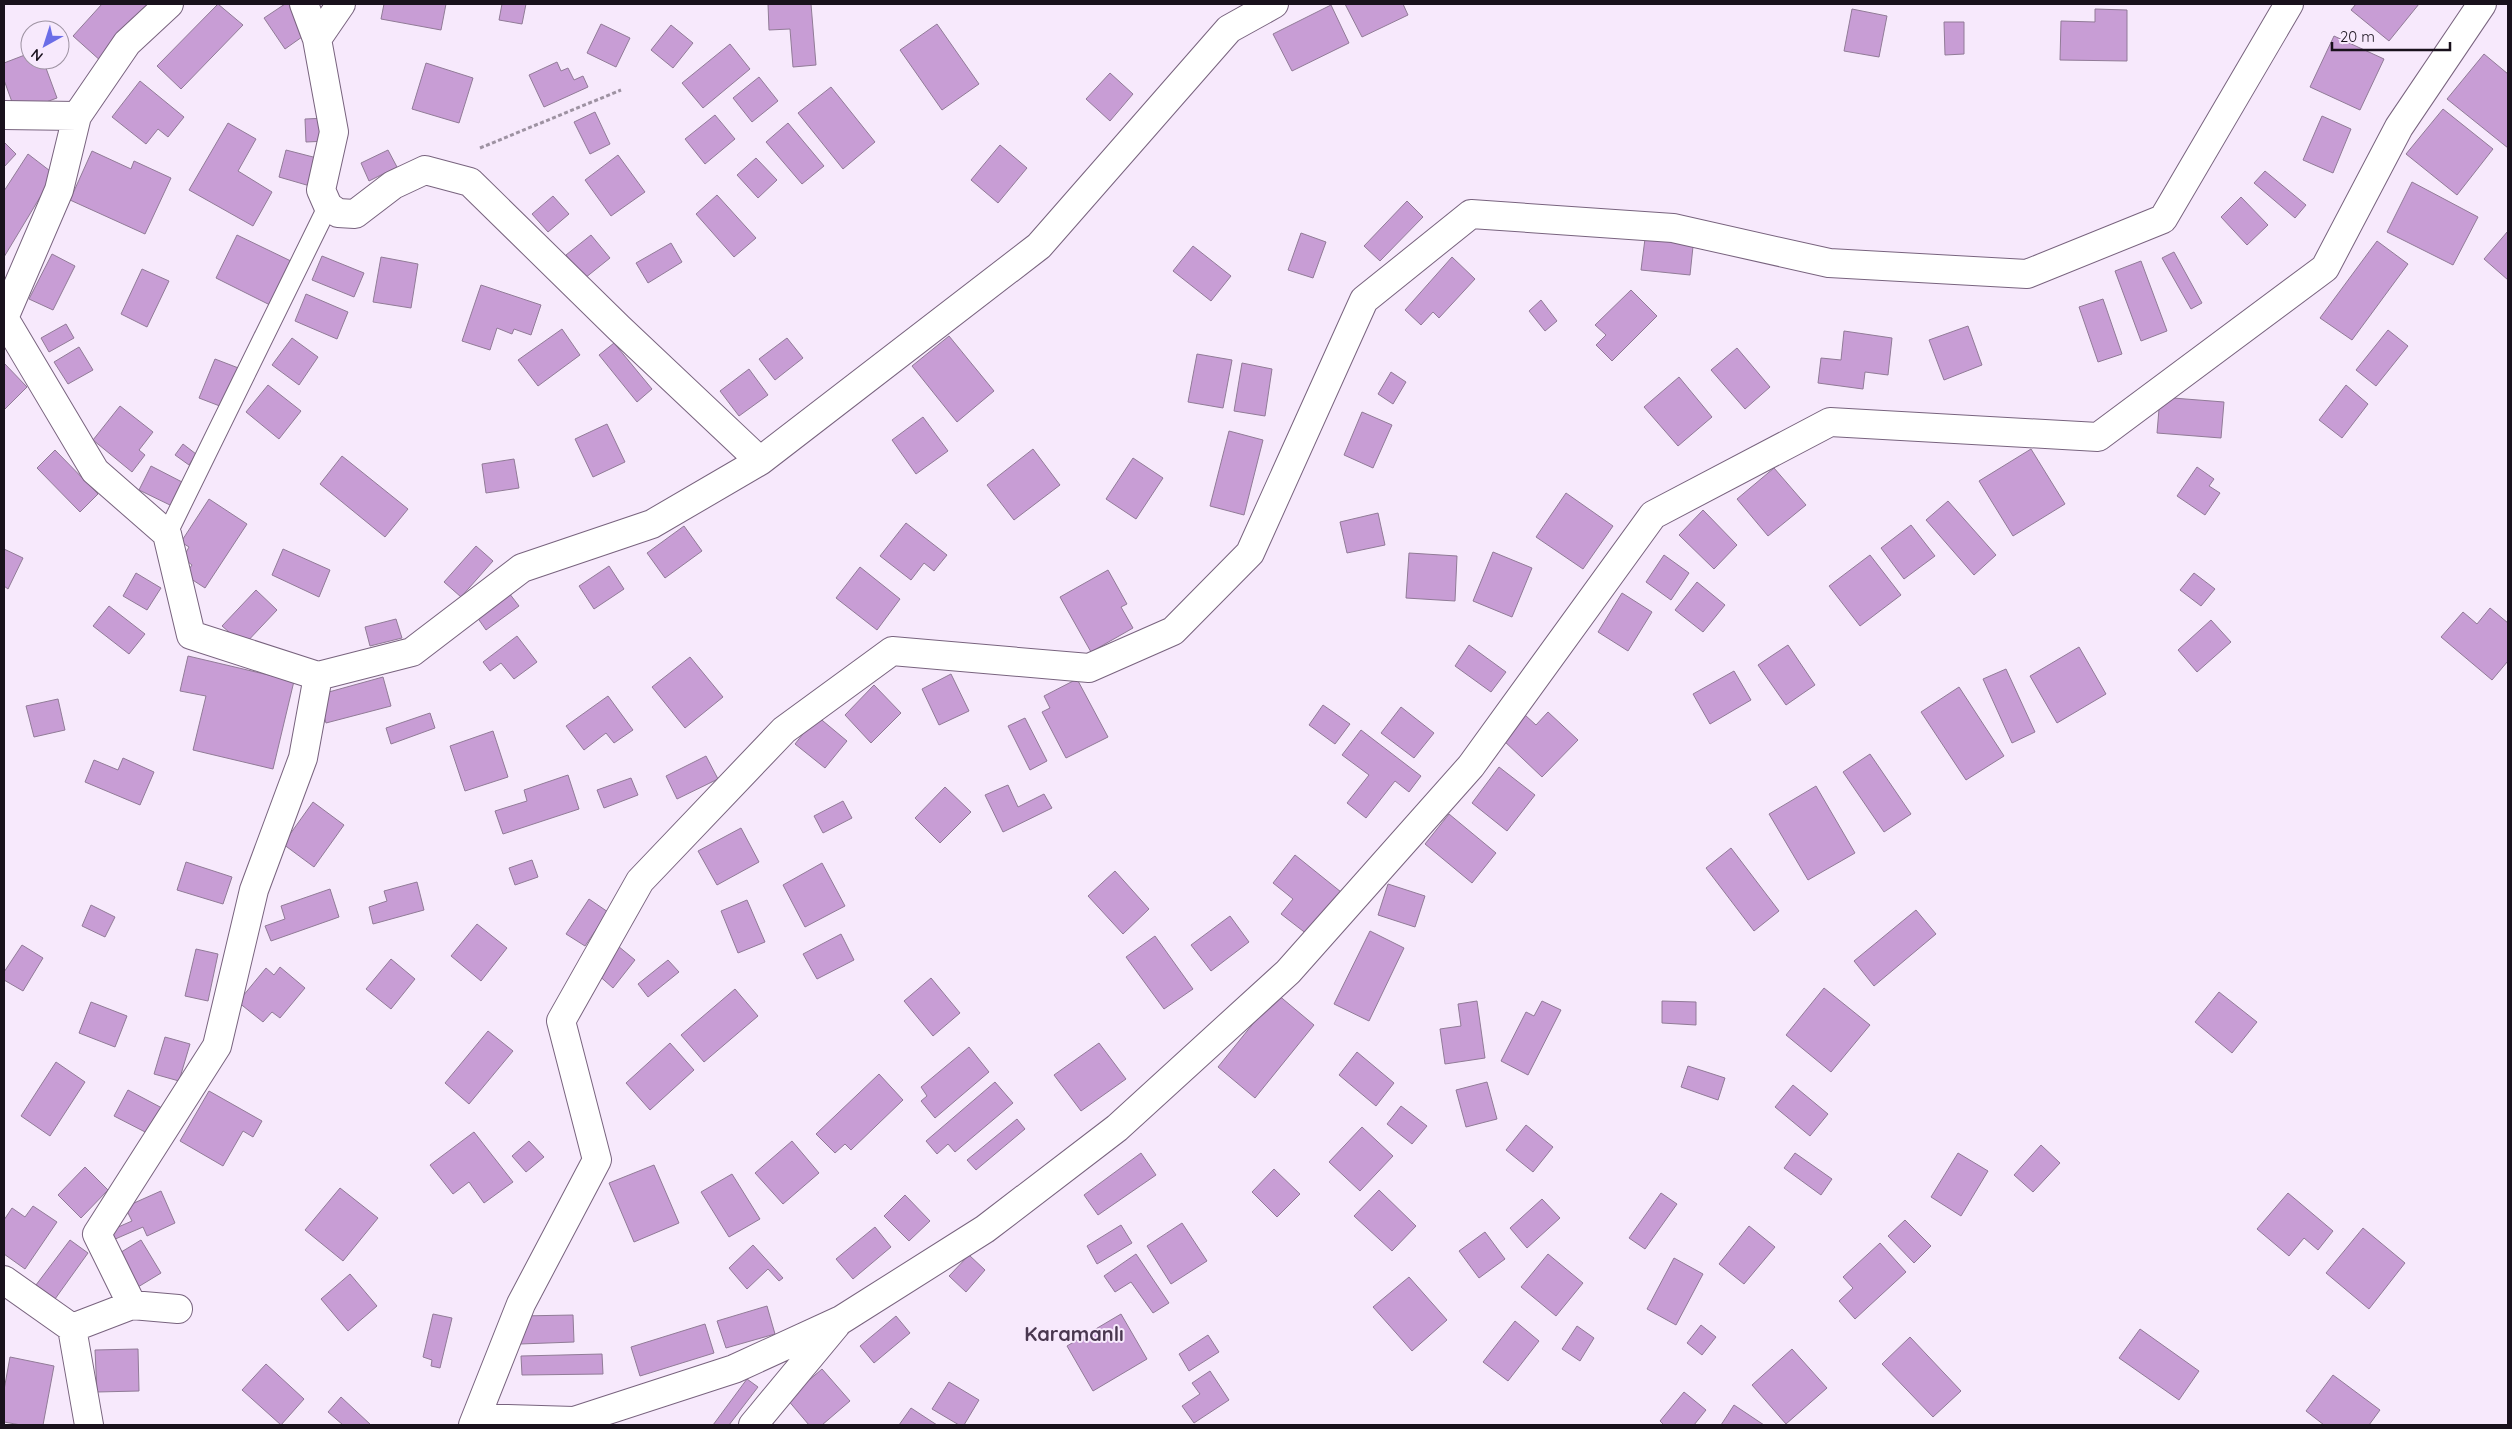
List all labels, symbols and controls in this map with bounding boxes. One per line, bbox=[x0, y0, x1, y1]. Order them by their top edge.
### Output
north arrow bbox=[20, 20, 70, 70]
scale bar bbox=[2332, 20, 2450, 52]
text: 20 m bbox=[2340, 27, 2375, 46]
text: N bbox=[27, 45, 46, 65]
district label: Karamanlı bbox=[1024, 1321, 1124, 1346]

